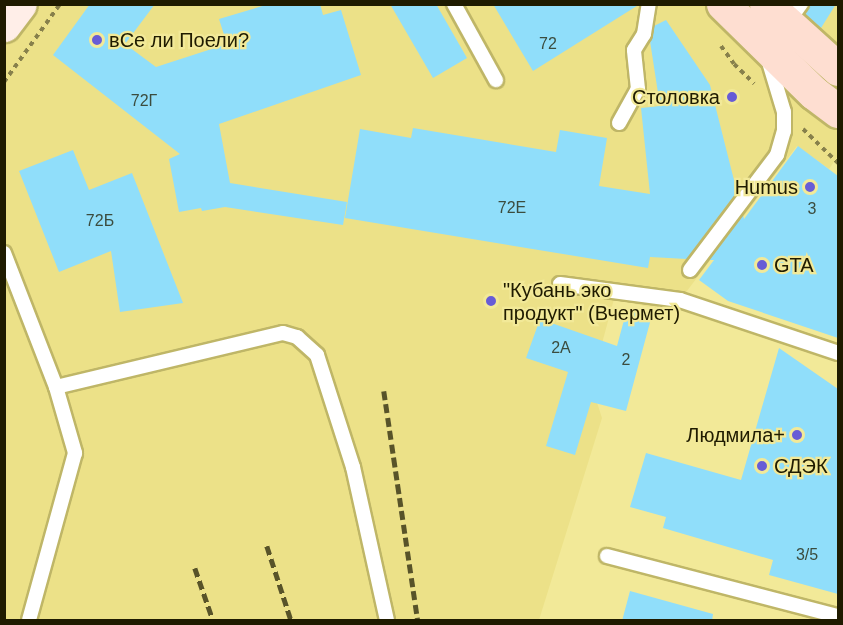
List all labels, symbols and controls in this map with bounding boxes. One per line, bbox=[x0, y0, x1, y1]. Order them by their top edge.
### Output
place label: вСе ли Поели? bbox=[109, 28, 249, 52]
marker: вСе ли Поели? bbox=[90, 33, 104, 47]
house number: 72 bbox=[539, 34, 557, 54]
place label: Столовка bbox=[632, 85, 720, 109]
marker: Столовка bbox=[725, 90, 739, 104]
house number: 72Г bbox=[131, 91, 157, 111]
place label: Humus bbox=[735, 175, 798, 199]
marker: Humus bbox=[803, 180, 817, 194]
house number: 72Е bbox=[498, 198, 526, 218]
house number: 3 bbox=[808, 199, 816, 219]
house number: 72Б bbox=[86, 211, 114, 231]
place label: GTA bbox=[774, 253, 814, 277]
marker: GTA bbox=[755, 258, 769, 272]
place label: "Кубань эко продукт" (Вчермет) bbox=[503, 278, 680, 325]
marker: "Кубань эко продукт" (Вчермет) bbox=[484, 294, 498, 308]
house number: 2А bbox=[551, 338, 571, 358]
house number: 2 bbox=[622, 350, 630, 370]
place label: Людмила+ bbox=[686, 423, 785, 447]
marker: Людмила+ bbox=[790, 428, 804, 442]
place label: СДЭК bbox=[774, 454, 828, 478]
marker: СДЭК bbox=[755, 459, 769, 473]
house number: 3/5 bbox=[796, 545, 818, 565]

